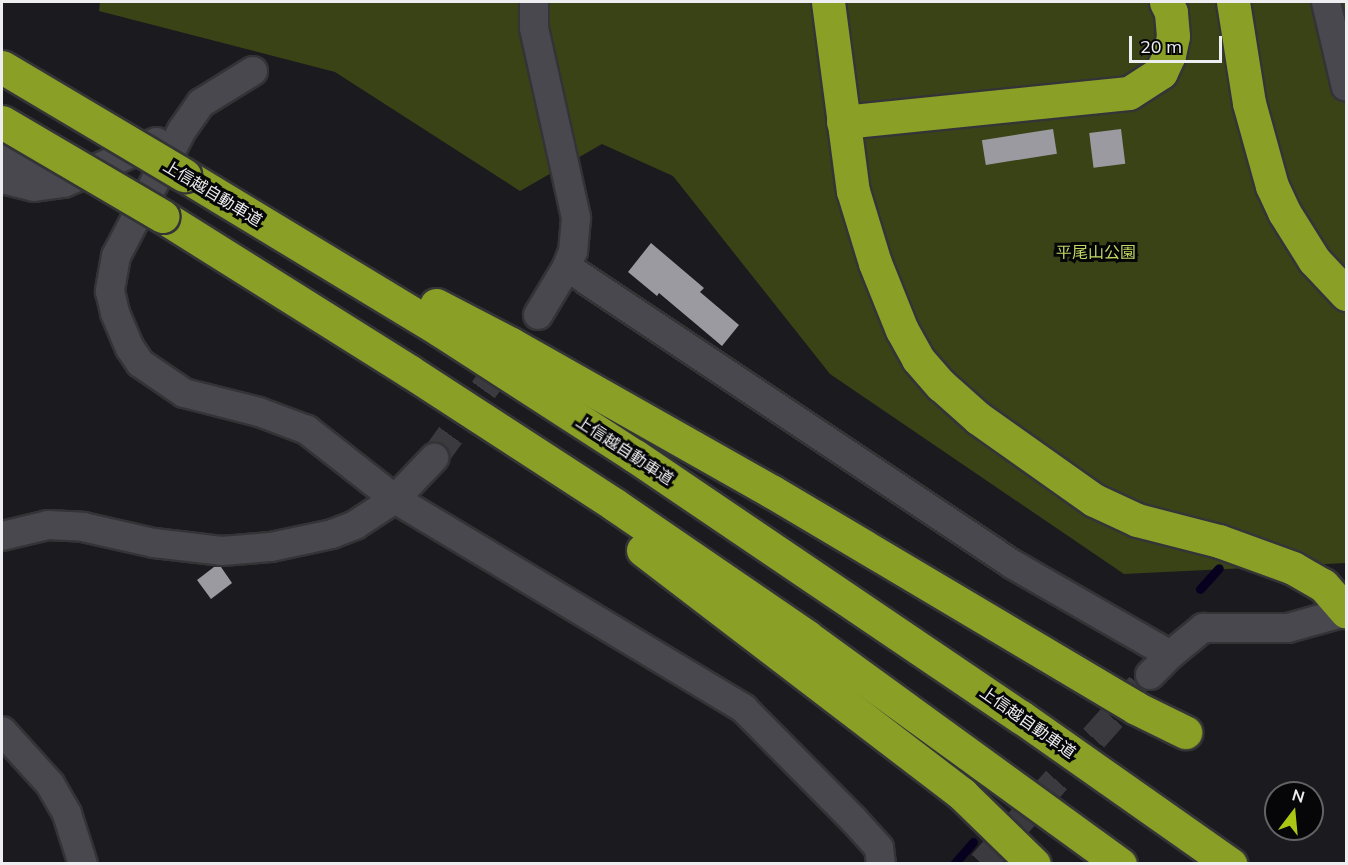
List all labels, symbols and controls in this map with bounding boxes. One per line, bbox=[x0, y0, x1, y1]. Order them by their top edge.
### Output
scale bar bbox=[1132, 24, 1225, 62]
text: 20 m bbox=[1140, 35, 1182, 58]
street label: 上信越自動車道 bbox=[160, 156, 266, 230]
park label: 平尾山公園 bbox=[1056, 242, 1136, 262]
street label: 上信越自動車道 bbox=[573, 411, 677, 489]
street label: 上信越自動車道 bbox=[977, 682, 1079, 762]
north arrow bbox=[1264, 781, 1324, 841]
text: N bbox=[1290, 784, 1307, 807]

